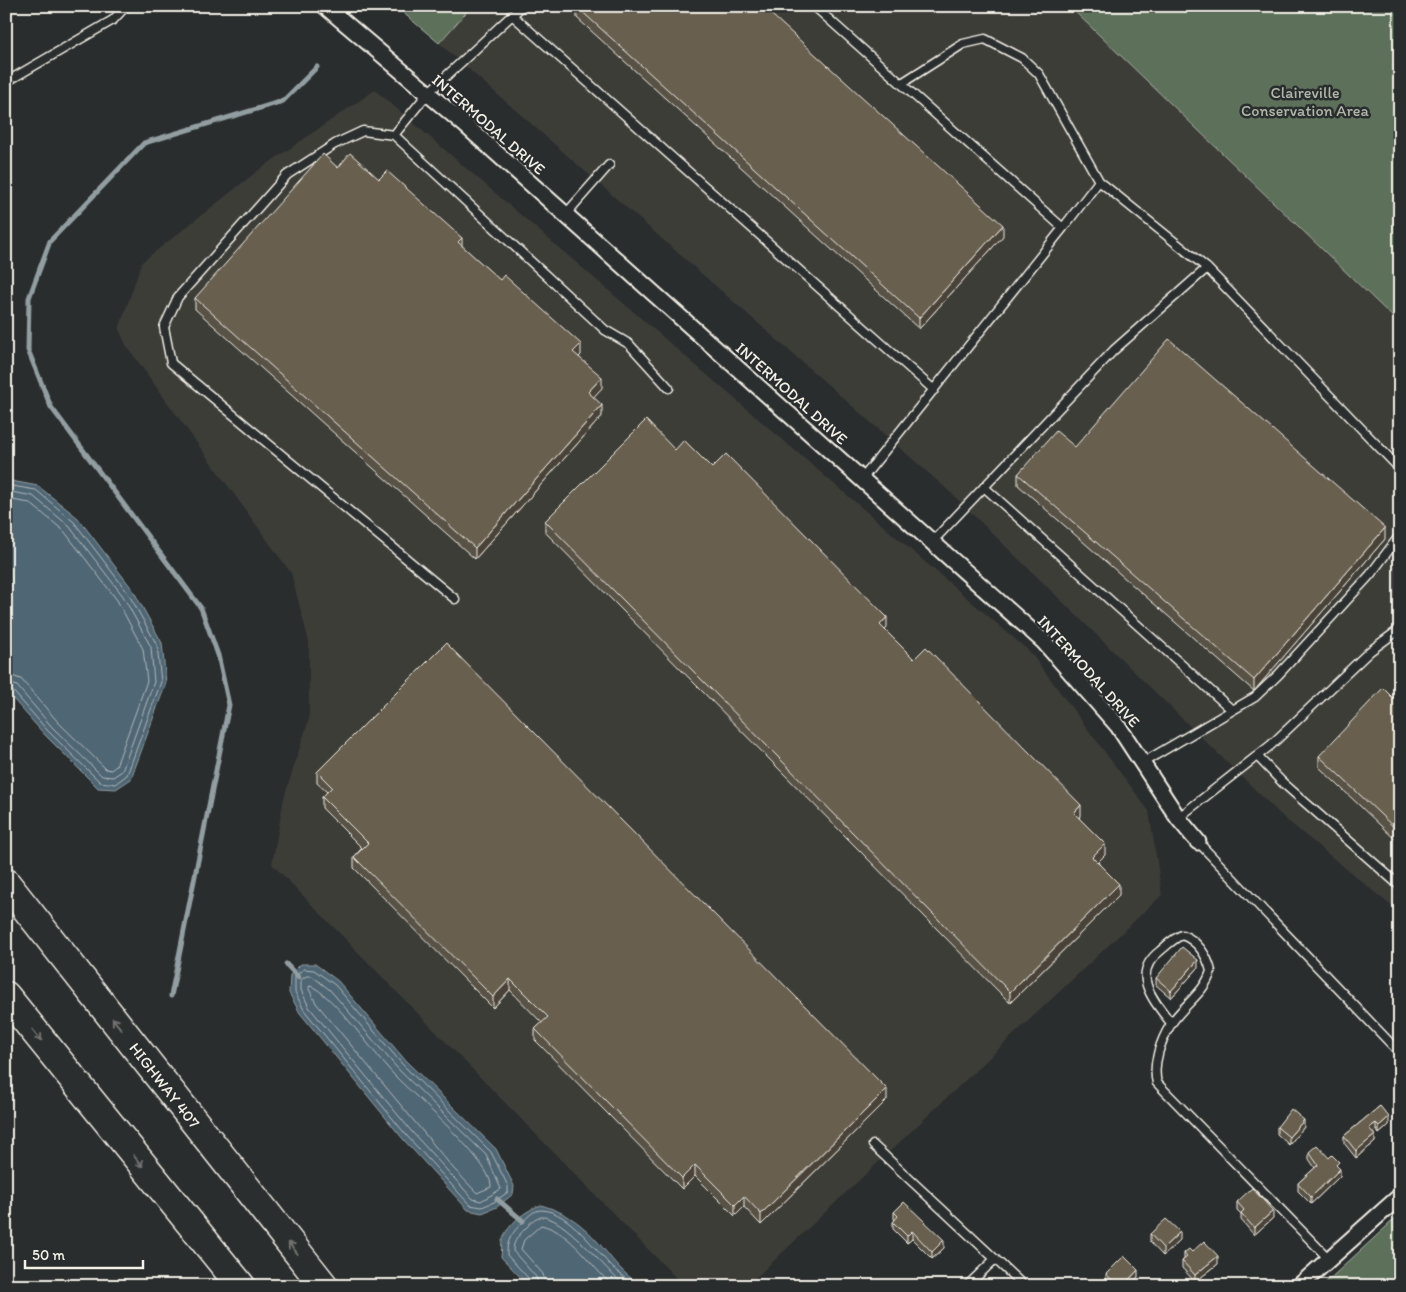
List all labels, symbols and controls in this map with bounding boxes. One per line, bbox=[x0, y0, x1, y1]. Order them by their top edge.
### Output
street label: INTERMODAL DRIVE bbox=[428, 70, 549, 179]
park label: Claireville Conservation Area bbox=[1241, 83, 1370, 120]
street label: INTERMODAL DRIVE bbox=[732, 338, 852, 449]
street label: INTERMODAL DRIVE bbox=[1033, 612, 1144, 731]
one-way arrow bbox=[112, 1017, 122, 1031]
one-way arrow bbox=[31, 1028, 42, 1041]
street label: HIGHWAY 407 bbox=[125, 1039, 204, 1132]
one-way arrow bbox=[133, 1155, 144, 1168]
scale bar bbox=[25, 1237, 142, 1269]
one-way arrow bbox=[288, 1242, 299, 1255]
text: 50 m bbox=[32, 1246, 65, 1264]

